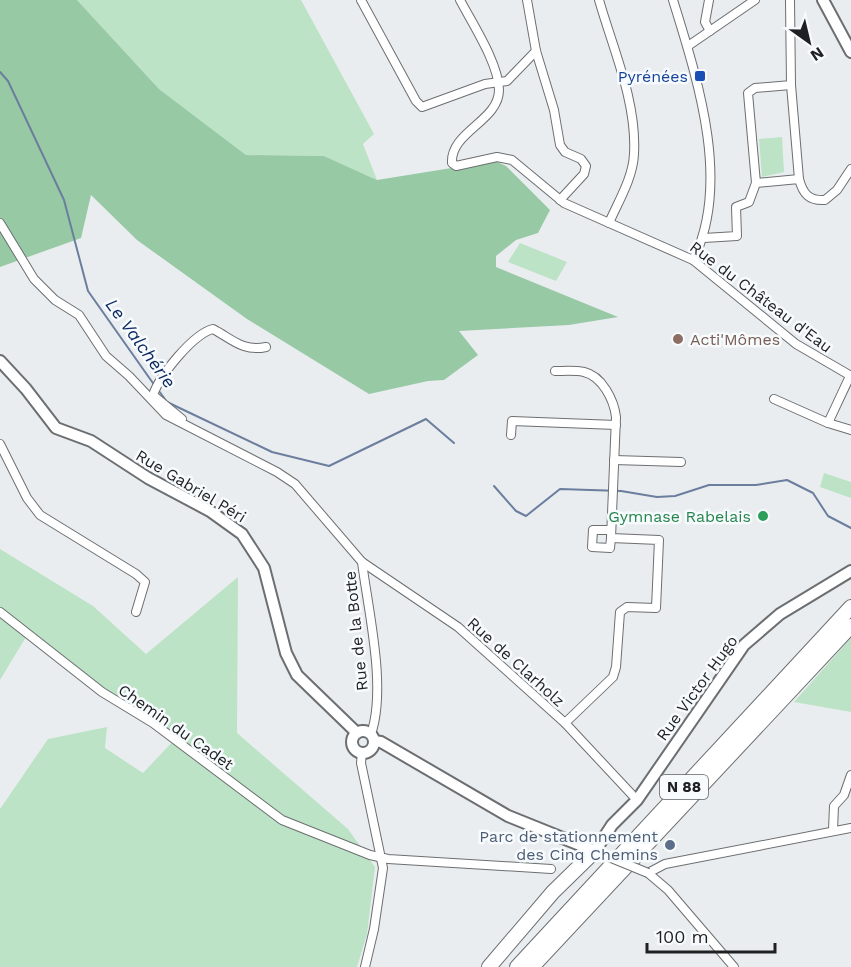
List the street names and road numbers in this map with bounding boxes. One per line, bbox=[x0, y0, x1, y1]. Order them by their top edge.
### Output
street label: Rue du Château d'Eau bbox=[686, 237, 836, 357]
street label: Rue Gabriel Péri bbox=[132, 446, 250, 526]
street label: Rue de la Botte bbox=[340, 570, 372, 692]
street label: Rue de Clarholz bbox=[464, 613, 568, 711]
street label: Rue Victor Hugo bbox=[652, 632, 742, 744]
street label: Chemin du Cadet bbox=[115, 680, 237, 774]
road number: N 88 bbox=[660, 775, 708, 799]

